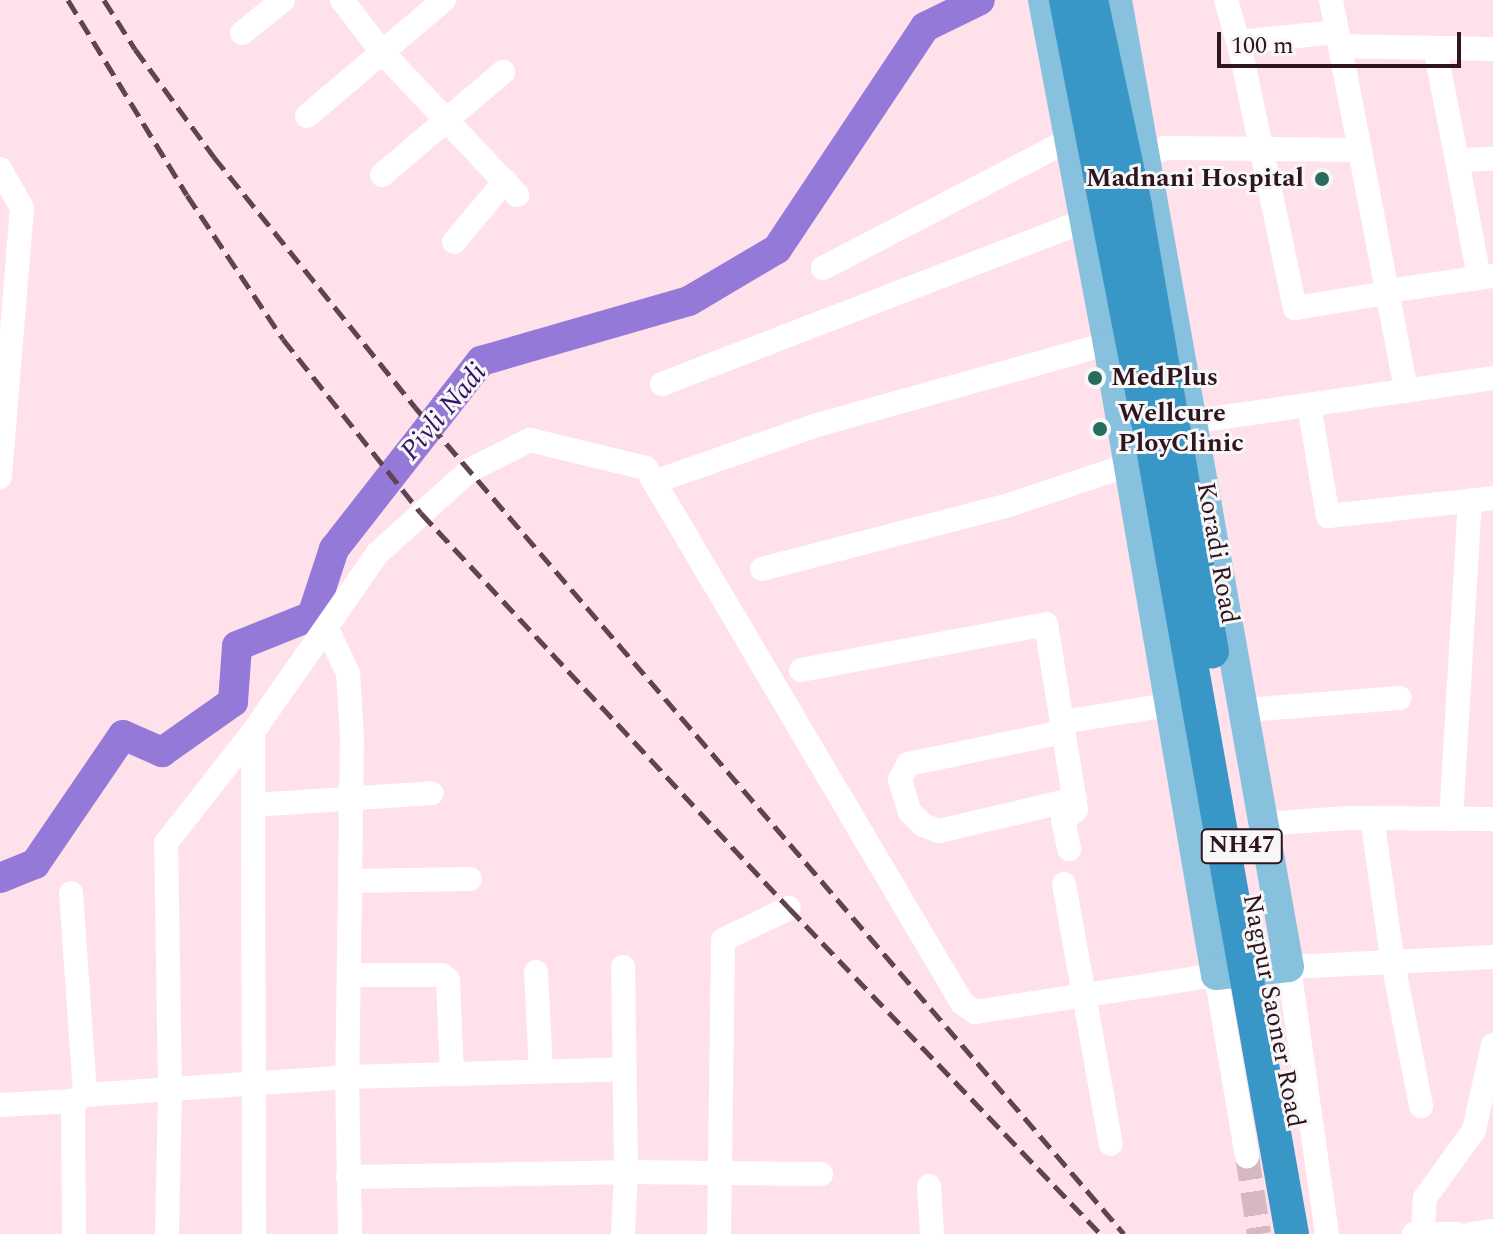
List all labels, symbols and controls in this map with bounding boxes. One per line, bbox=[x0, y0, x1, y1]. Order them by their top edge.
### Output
scale bar bbox=[1221, 16, 1465, 66]
text: 100 m bbox=[1231, 28, 1294, 64]
place label: Madnani Hospital bbox=[1086, 163, 1304, 195]
marker: Madnani Hospital bbox=[1311, 168, 1333, 190]
water label: Pivli Nadi bbox=[394, 357, 494, 467]
place label: MedPlus bbox=[1111, 362, 1218, 394]
marker: MedPlus bbox=[1086, 369, 1104, 387]
place label: Wellcure PloyClinic bbox=[1118, 398, 1244, 460]
marker: Wellcure PloyClinic bbox=[1089, 418, 1111, 440]
street label: Koradi Road bbox=[1189, 480, 1245, 626]
road number: NH47 bbox=[1200, 826, 1284, 866]
street label: Nagpur Saoner Road bbox=[1235, 892, 1311, 1130]

